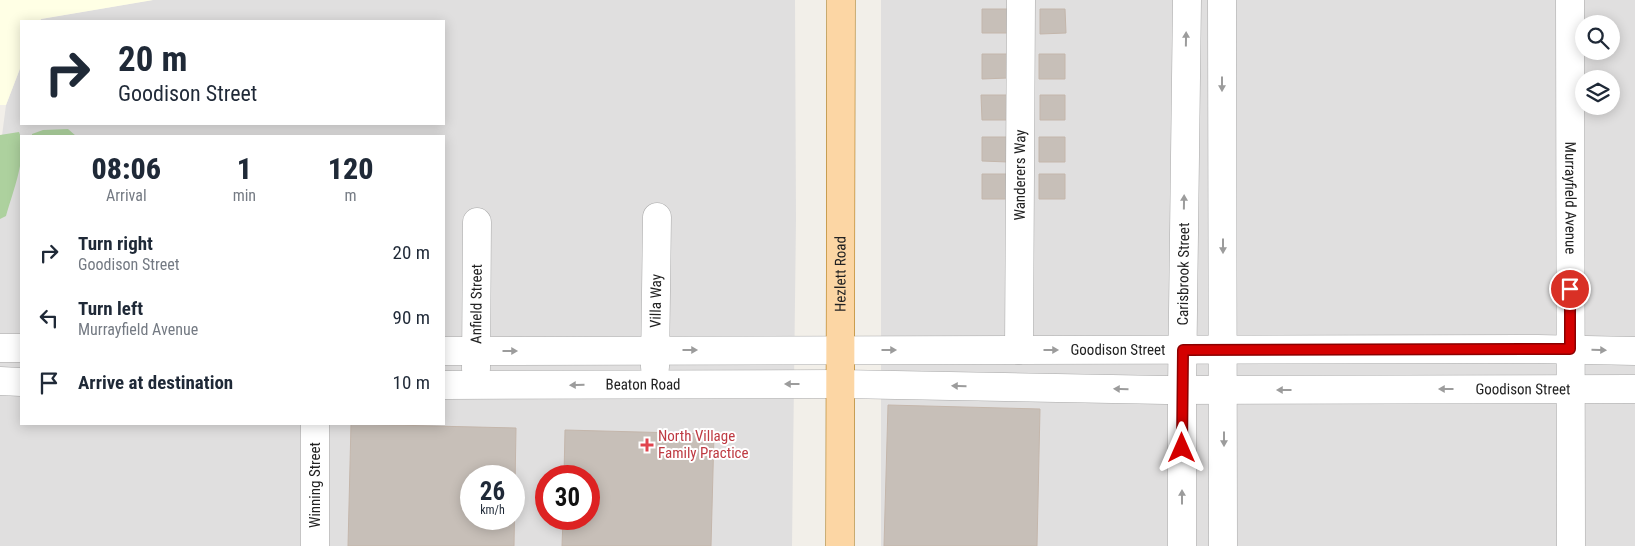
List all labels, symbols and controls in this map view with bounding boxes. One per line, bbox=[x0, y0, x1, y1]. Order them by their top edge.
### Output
map controls bbox=[1575, 15, 1620, 115]
button: search bbox=[1575, 15, 1620, 60]
one-way arrow bbox=[1182, 31, 1190, 47]
text: 20 m bbox=[118, 39, 187, 80]
icon: right bbox=[35, 40, 100, 105]
button: layers bbox=[1575, 70, 1620, 115]
one-way arrow bbox=[1218, 76, 1226, 92]
text: Goodison Street bbox=[118, 81, 257, 106]
street label: Wanderers Way bbox=[1011, 129, 1029, 221]
street label: Murrayfield Avenue bbox=[1561, 142, 1579, 254]
text: 08:06 bbox=[92, 151, 161, 186]
text: 1 bbox=[237, 151, 252, 186]
text: 120 bbox=[328, 151, 373, 186]
text: Arrival bbox=[106, 186, 147, 205]
text: min bbox=[233, 186, 256, 205]
text: m bbox=[345, 186, 357, 205]
one-way arrow bbox=[1180, 193, 1188, 209]
street label: Carisbrook Street bbox=[1174, 222, 1193, 326]
text: Turn right bbox=[78, 232, 153, 255]
street label: Hezlett Road bbox=[831, 236, 850, 312]
one-way arrow bbox=[1219, 238, 1227, 254]
icon: right bbox=[35, 239, 63, 267]
text: 20 m bbox=[393, 241, 430, 264]
text: Goodison Street bbox=[78, 255, 179, 274]
street label: Anfield Street bbox=[467, 264, 486, 344]
pin bbox=[1549, 268, 1591, 310]
street label: Villa Way bbox=[647, 274, 665, 328]
icon: arrive bbox=[1556, 275, 1584, 303]
text: Turn left bbox=[78, 297, 143, 320]
icon: left bbox=[35, 304, 63, 332]
text: 90 m bbox=[393, 306, 430, 329]
text: Murrayfield Avenue bbox=[78, 320, 198, 339]
street label: Goodison Street bbox=[1070, 341, 1166, 359]
one-way arrow bbox=[682, 346, 698, 354]
one-way arrow bbox=[881, 346, 897, 354]
one-way arrow bbox=[1043, 346, 1059, 354]
one-way arrow bbox=[1591, 346, 1607, 354]
one-way arrow bbox=[502, 347, 518, 355]
icon: arrive bbox=[35, 369, 63, 397]
text: Arrive at destination bbox=[78, 371, 233, 394]
text: 10 m bbox=[393, 371, 430, 394]
street label: Beaton Road bbox=[605, 375, 681, 394]
one-way arrow bbox=[784, 380, 800, 388]
street label: Goodison Street bbox=[1475, 380, 1571, 398]
one-way arrow bbox=[569, 381, 585, 389]
one-way arrow bbox=[951, 382, 967, 390]
one-way arrow bbox=[1113, 385, 1129, 393]
one-way arrow bbox=[1438, 385, 1454, 393]
one-way arrow bbox=[1276, 386, 1292, 394]
position arrow bbox=[1155, 421, 1207, 473]
place label: North Village Family Practice bbox=[658, 427, 749, 462]
one-way arrow bbox=[1220, 431, 1228, 447]
marker: North Village Family Practice bbox=[640, 438, 654, 452]
street label: Winning Street bbox=[306, 442, 324, 528]
speed limit sign: 30 bbox=[535, 465, 600, 530]
text: 26 bbox=[480, 477, 505, 506]
one-way arrow bbox=[1178, 489, 1186, 505]
text: km/h bbox=[480, 503, 505, 517]

